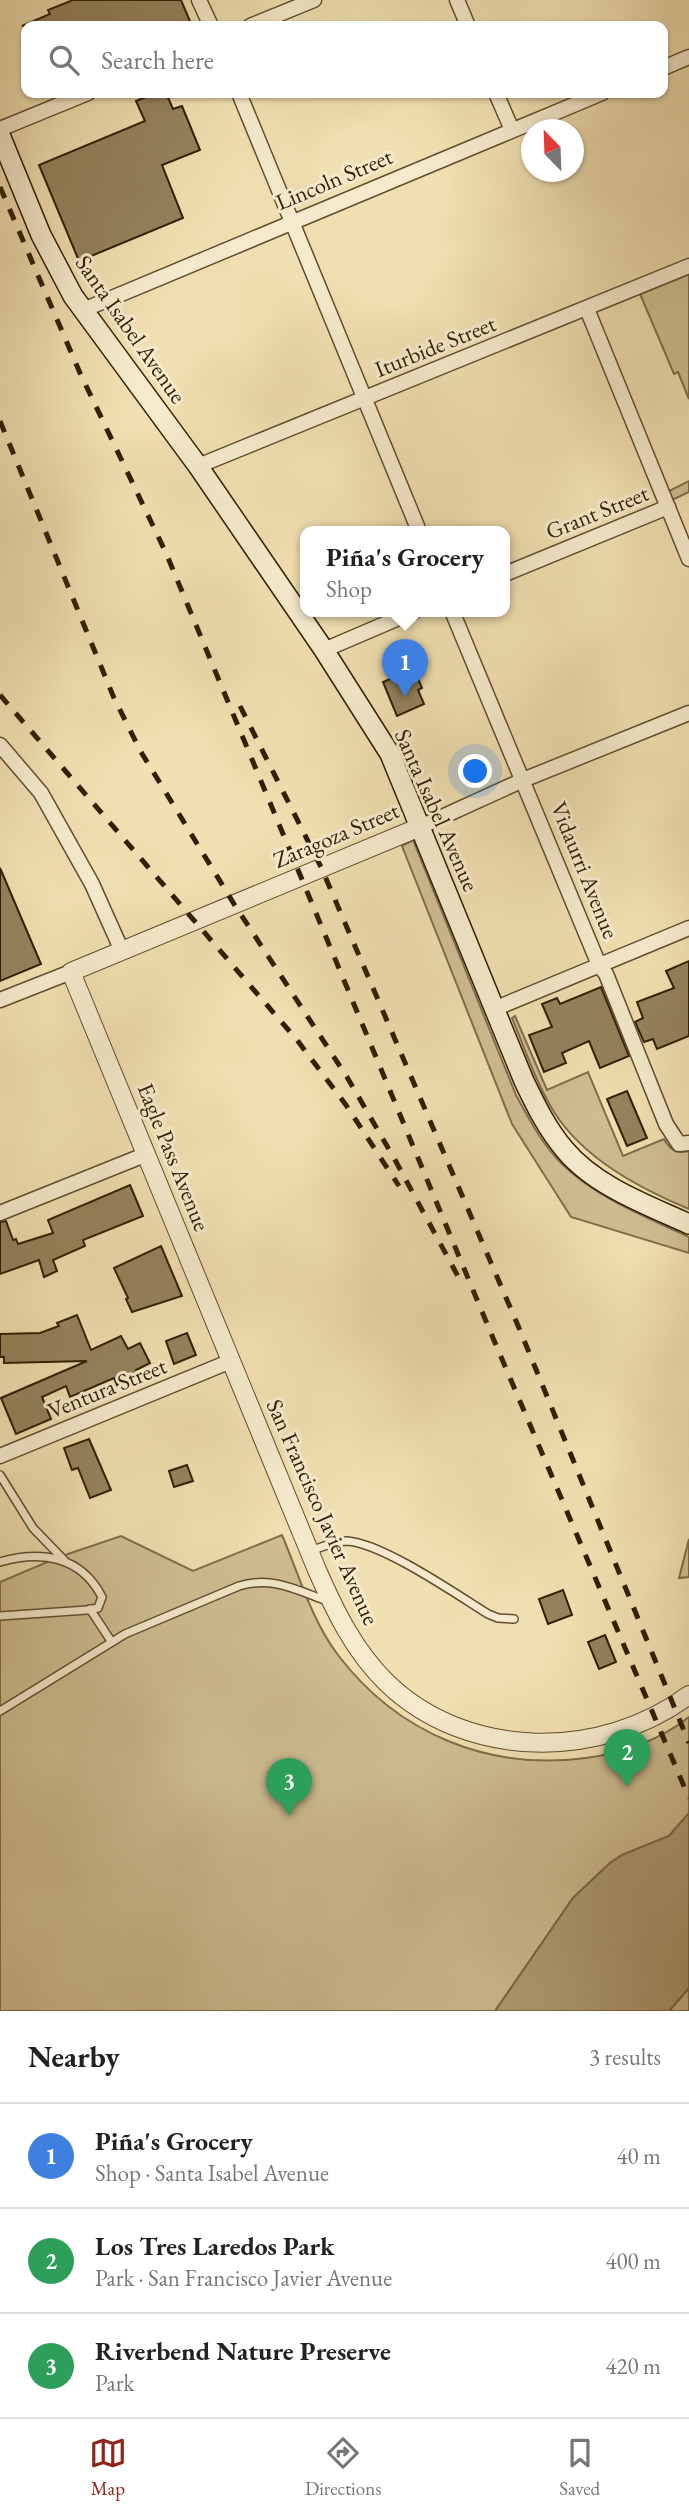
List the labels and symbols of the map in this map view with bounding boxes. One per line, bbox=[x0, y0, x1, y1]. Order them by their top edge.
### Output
north arrow bbox=[521, 119, 584, 182]
street label: Lincoln Street bbox=[271, 141, 398, 217]
street label: Santa Isabel Avenue bbox=[69, 249, 193, 409]
street label: Iturbide Street bbox=[370, 308, 501, 384]
street label: Grant Street bbox=[541, 478, 653, 546]
pin: 1 bbox=[382, 639, 428, 697]
street label: Santa Isabel Avenue bbox=[388, 724, 486, 896]
your location bbox=[458, 754, 492, 788]
street label: Zaragoza Street bbox=[268, 795, 404, 875]
street label: Vidaurri Avenue bbox=[544, 797, 626, 943]
street label: Eagle Pass Avenue bbox=[131, 1079, 217, 1235]
street label: Ventura Street bbox=[43, 1350, 172, 1425]
street label: San Francisco Javier Avenue bbox=[260, 1394, 386, 1630]
pin: 2 bbox=[604, 1729, 650, 1787]
pin: 3 bbox=[266, 1758, 312, 1816]

